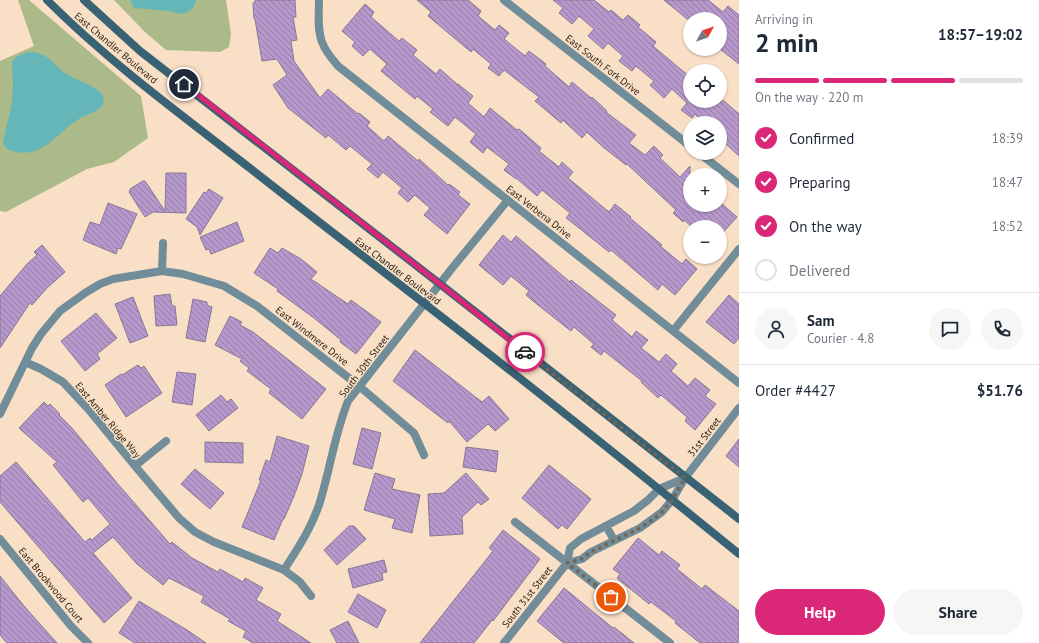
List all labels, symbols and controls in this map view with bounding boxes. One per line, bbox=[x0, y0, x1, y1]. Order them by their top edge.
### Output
street label: East Chandler Boulevard bbox=[72, 9, 160, 87]
text: Arriving in bbox=[755, 11, 813, 28]
north arrow bbox=[683, 12, 727, 56]
map controls bbox=[683, 12, 727, 264]
text: 18:57–19:02 bbox=[938, 25, 1023, 44]
text: 2 min bbox=[755, 26, 818, 59]
street label: East South Fork Drive bbox=[563, 32, 643, 98]
button: locate bbox=[683, 64, 727, 108]
pin bbox=[167, 67, 201, 101]
icon: home bbox=[173, 73, 195, 95]
text: On the way · 220 m bbox=[755, 89, 863, 106]
button: layers bbox=[683, 116, 727, 160]
icon: check bbox=[755, 127, 777, 149]
text: Confirmed bbox=[789, 129, 854, 148]
text: 18:39 bbox=[992, 130, 1023, 147]
button: + bbox=[683, 168, 727, 212]
icon: check bbox=[755, 171, 777, 193]
text: Preparing bbox=[789, 173, 851, 192]
text: 18:47 bbox=[992, 174, 1023, 191]
street label: East Verbena Drive bbox=[504, 182, 574, 242]
icon: check bbox=[755, 215, 777, 237]
text: On the way bbox=[789, 217, 862, 236]
text: 18:52 bbox=[992, 218, 1023, 235]
button: − bbox=[683, 220, 727, 264]
street label: East Chandler Boulevard bbox=[352, 234, 444, 308]
text: Delivered bbox=[789, 261, 850, 280]
street label: East Windmere Drive bbox=[273, 303, 351, 369]
button: person bbox=[755, 308, 797, 350]
button: chat bbox=[929, 308, 971, 350]
button: phone bbox=[981, 308, 1023, 350]
text: Sam bbox=[807, 311, 834, 330]
text: Courier · 4.8 bbox=[807, 330, 874, 347]
street label: South 30th Street bbox=[336, 331, 392, 400]
courier bbox=[505, 332, 545, 372]
icon: car bbox=[514, 341, 536, 363]
street label: East Amber Ridge Way bbox=[72, 379, 144, 461]
text: Order #4427 bbox=[755, 381, 836, 400]
text: $51.76 bbox=[977, 381, 1023, 400]
street label: 31st Street bbox=[684, 414, 724, 459]
street label: East Brookwood Court bbox=[16, 545, 87, 626]
street label: South 31st Street bbox=[499, 563, 555, 630]
pin bbox=[594, 580, 628, 614]
icon: bag bbox=[600, 586, 622, 608]
button: Help bbox=[755, 589, 885, 635]
button: Share bbox=[893, 589, 1023, 635]

